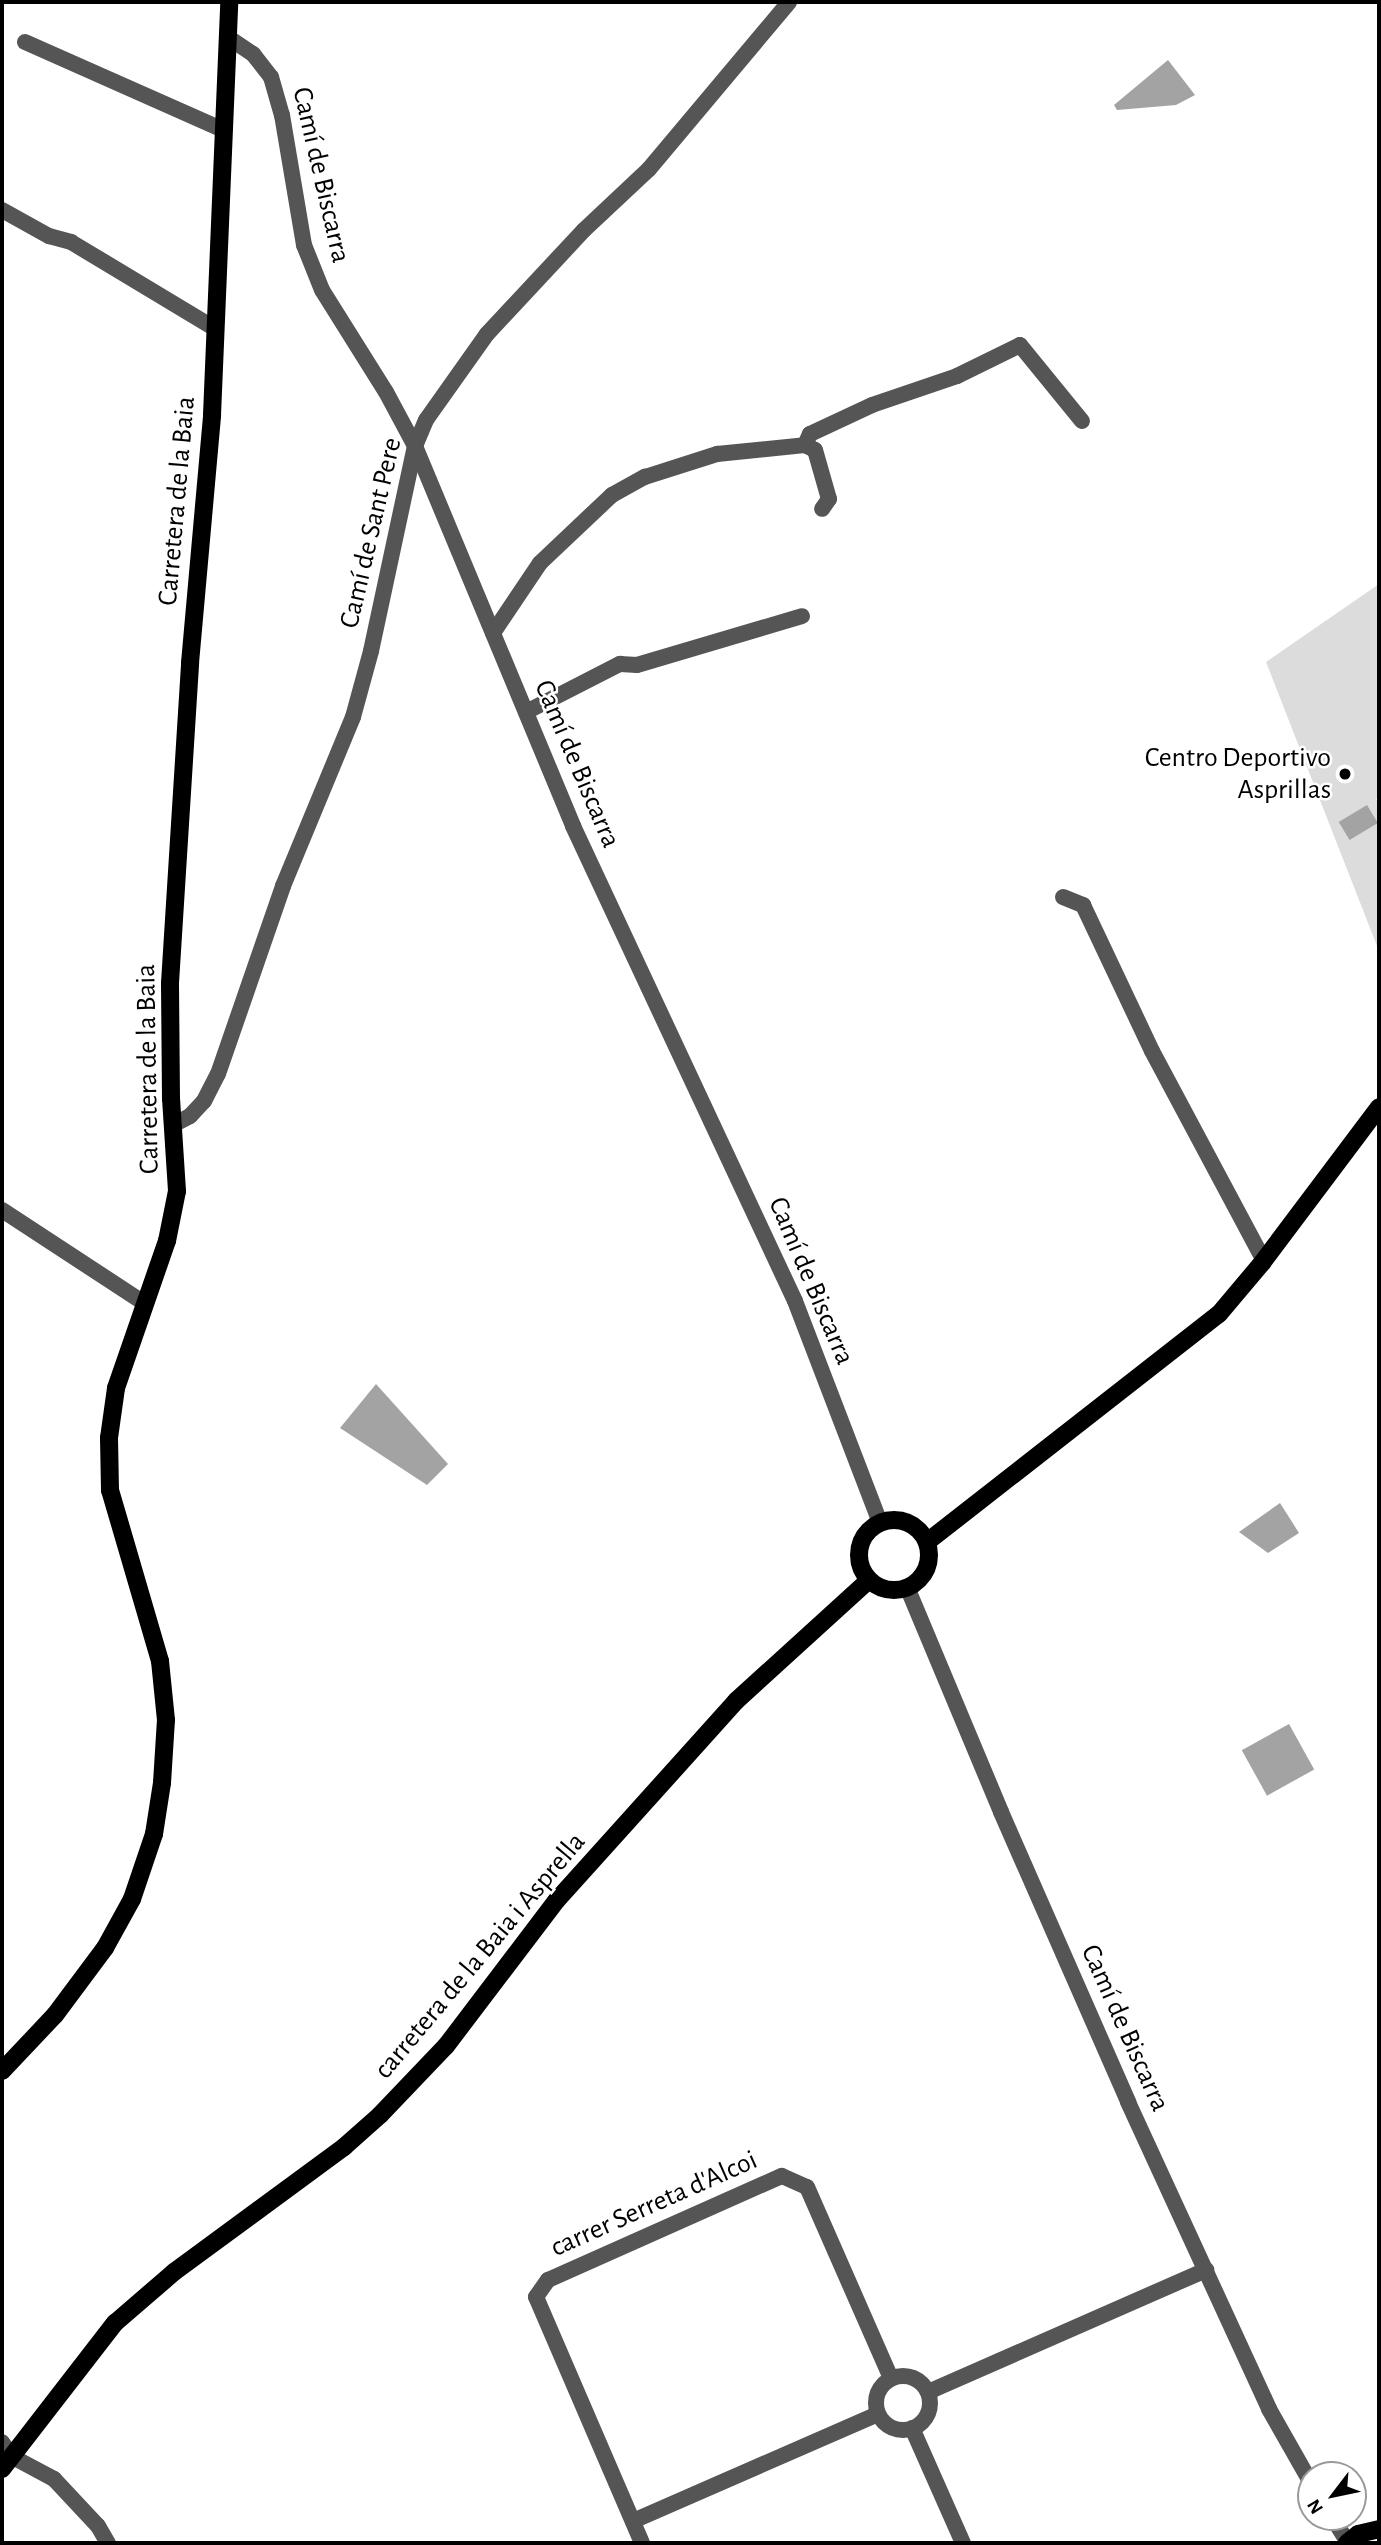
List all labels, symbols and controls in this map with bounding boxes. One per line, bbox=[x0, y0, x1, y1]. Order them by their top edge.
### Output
street label: Camí de Biscarra bbox=[284, 84, 358, 266]
street label: Carretera de la Baia bbox=[151, 395, 203, 607]
street label: Camí de Sant Pere bbox=[333, 434, 409, 632]
street label: Camí de Biscarra bbox=[527, 675, 627, 853]
place label: Centro Deportivo Asprillas bbox=[1145, 741, 1331, 807]
marker: Centro Deportivo Asprillas bbox=[1337, 766, 1353, 782]
street label: Carretera de la Baia bbox=[129, 964, 167, 1174]
street label: Camí de Biscarra bbox=[761, 1192, 861, 1370]
street label: carretera de la Baia i Asprella bbox=[367, 1826, 593, 2086]
street label: Camí de Biscarra bbox=[1073, 1939, 1177, 2117]
street label: carrer Serreta d'Alcoi bbox=[545, 2143, 763, 2265]
north arrow bbox=[1297, 2461, 1367, 2531]
text: N bbox=[1304, 2496, 1327, 2517]

